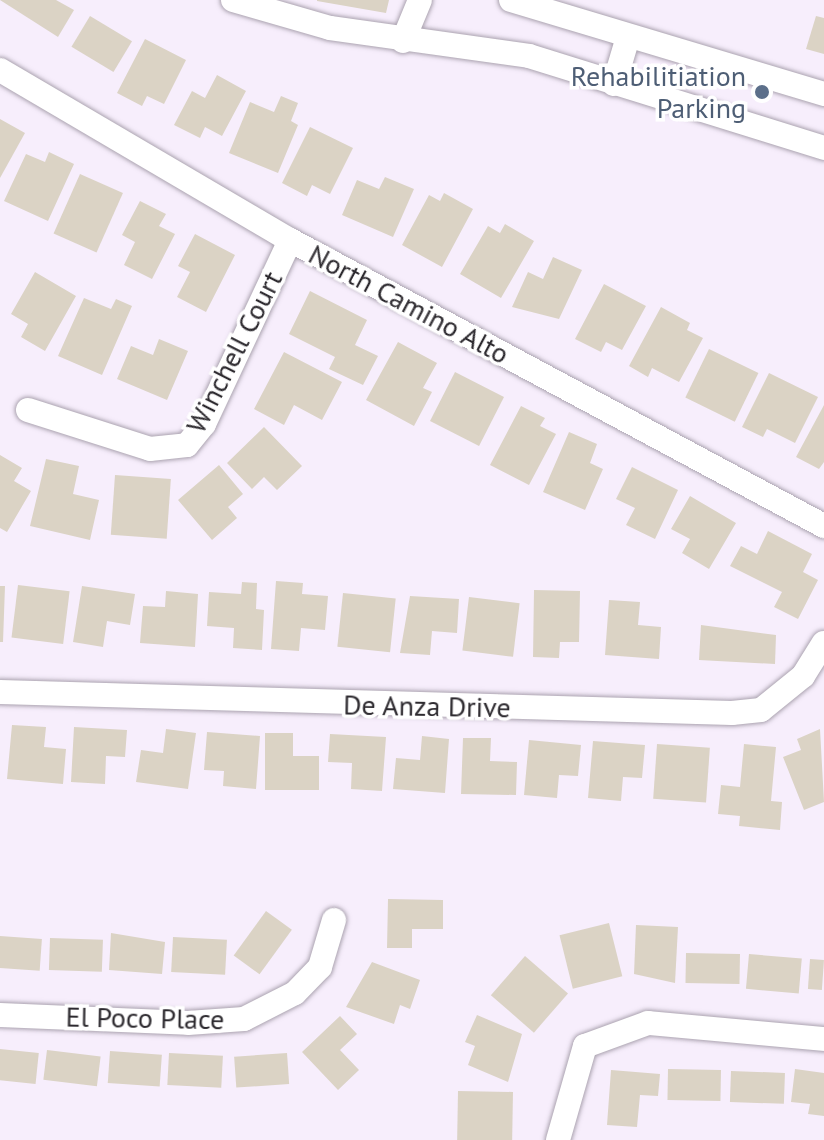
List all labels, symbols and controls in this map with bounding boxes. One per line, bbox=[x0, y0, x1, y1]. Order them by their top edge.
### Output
place label: Rehabilitiation Parking bbox=[571, 59, 746, 125]
marker: Rehabilitiation Parking bbox=[753, 83, 771, 101]
street label: North Camino Alto bbox=[303, 237, 515, 371]
street label: Winchell Court bbox=[179, 266, 289, 438]
street label: De Anza Drive bbox=[343, 688, 511, 724]
street label: El Poco Place bbox=[65, 1000, 225, 1036]

